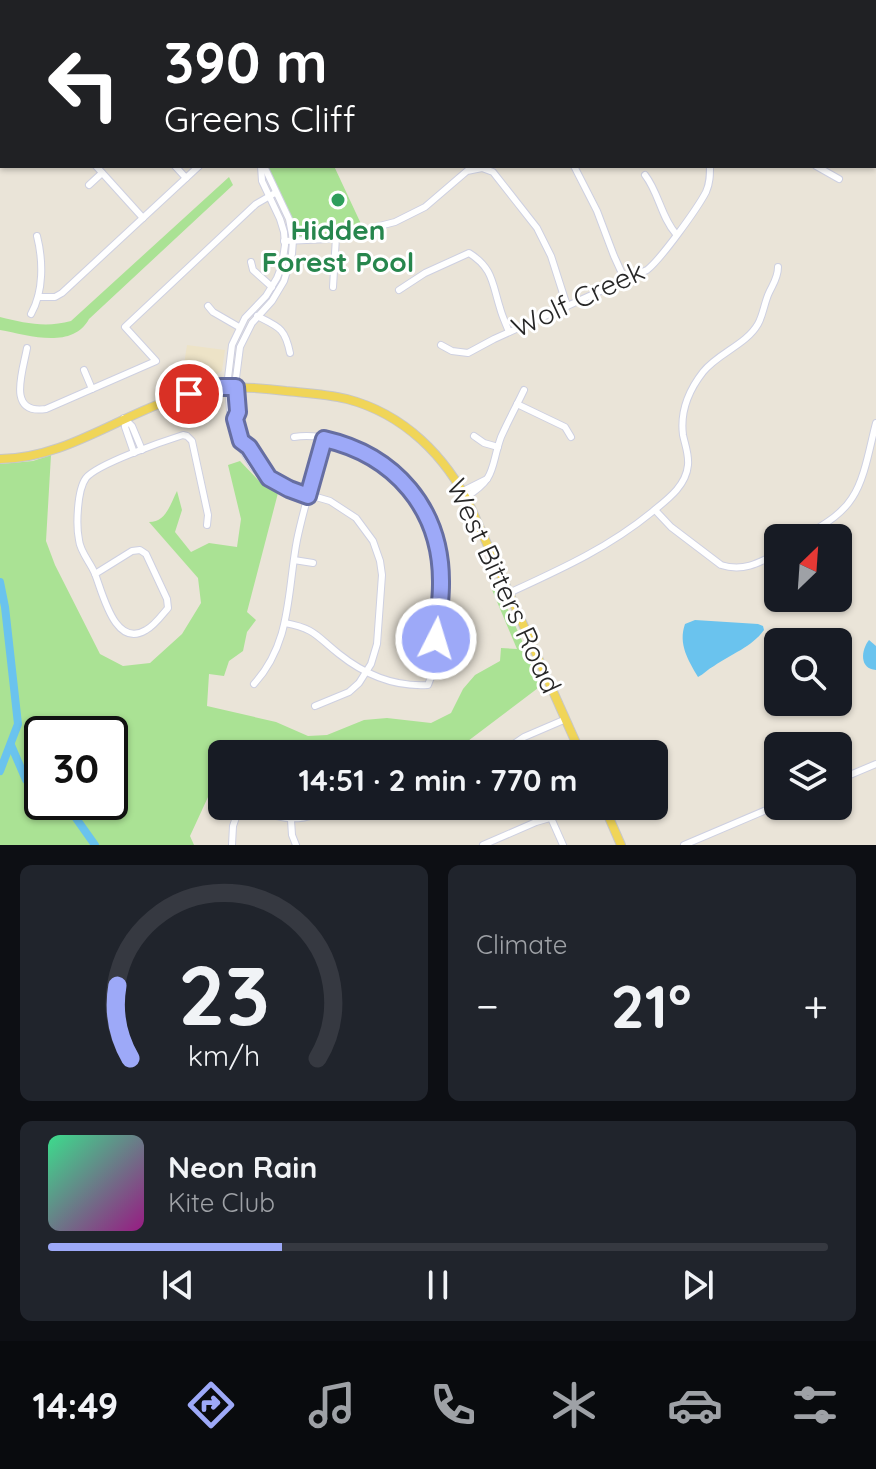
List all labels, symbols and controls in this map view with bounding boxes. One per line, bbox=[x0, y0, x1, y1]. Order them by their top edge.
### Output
text: 390 m bbox=[164, 27, 328, 97]
icon: left bbox=[32, 32, 136, 136]
text: Greens Cliff bbox=[164, 96, 356, 141]
marker: Hidden Forest Pool bbox=[329, 191, 347, 209]
place label: Hidden Forest Pool bbox=[262, 212, 414, 279]
street label: Wolf Creek bbox=[506, 253, 650, 345]
pin bbox=[155, 360, 223, 428]
icon: arrive bbox=[167, 372, 211, 416]
street label: West Bitters Road bbox=[439, 473, 569, 699]
north arrow bbox=[764, 524, 852, 612]
map controls bbox=[764, 524, 852, 820]
position arrow bbox=[394, 597, 478, 681]
button: search bbox=[764, 628, 852, 716]
speed limit sign: 30 bbox=[24, 716, 128, 820]
button: layers bbox=[764, 732, 852, 820]
text: 14:51 · 2 min · 770 m bbox=[299, 761, 577, 799]
text: Climate bbox=[476, 928, 567, 961]
text: 23 bbox=[178, 942, 270, 1046]
text: 21° bbox=[611, 968, 692, 1043]
text: − bbox=[476, 978, 499, 1033]
text: + bbox=[803, 978, 828, 1033]
text: km/h bbox=[188, 1037, 260, 1073]
text: Neon Rain bbox=[168, 1148, 317, 1186]
text: Kite Club bbox=[168, 1186, 275, 1219]
icon: previous bbox=[156, 1263, 200, 1307]
icon: pause bbox=[416, 1263, 460, 1307]
icon: next bbox=[676, 1263, 720, 1307]
icon: directions bbox=[183, 1377, 239, 1433]
icon: music bbox=[304, 1377, 360, 1433]
icon: phone bbox=[425, 1377, 481, 1433]
icon: climate bbox=[546, 1377, 602, 1433]
icon: car bbox=[667, 1377, 723, 1433]
icon: filters bbox=[787, 1377, 843, 1433]
text: 14:49 bbox=[32, 1383, 118, 1428]

